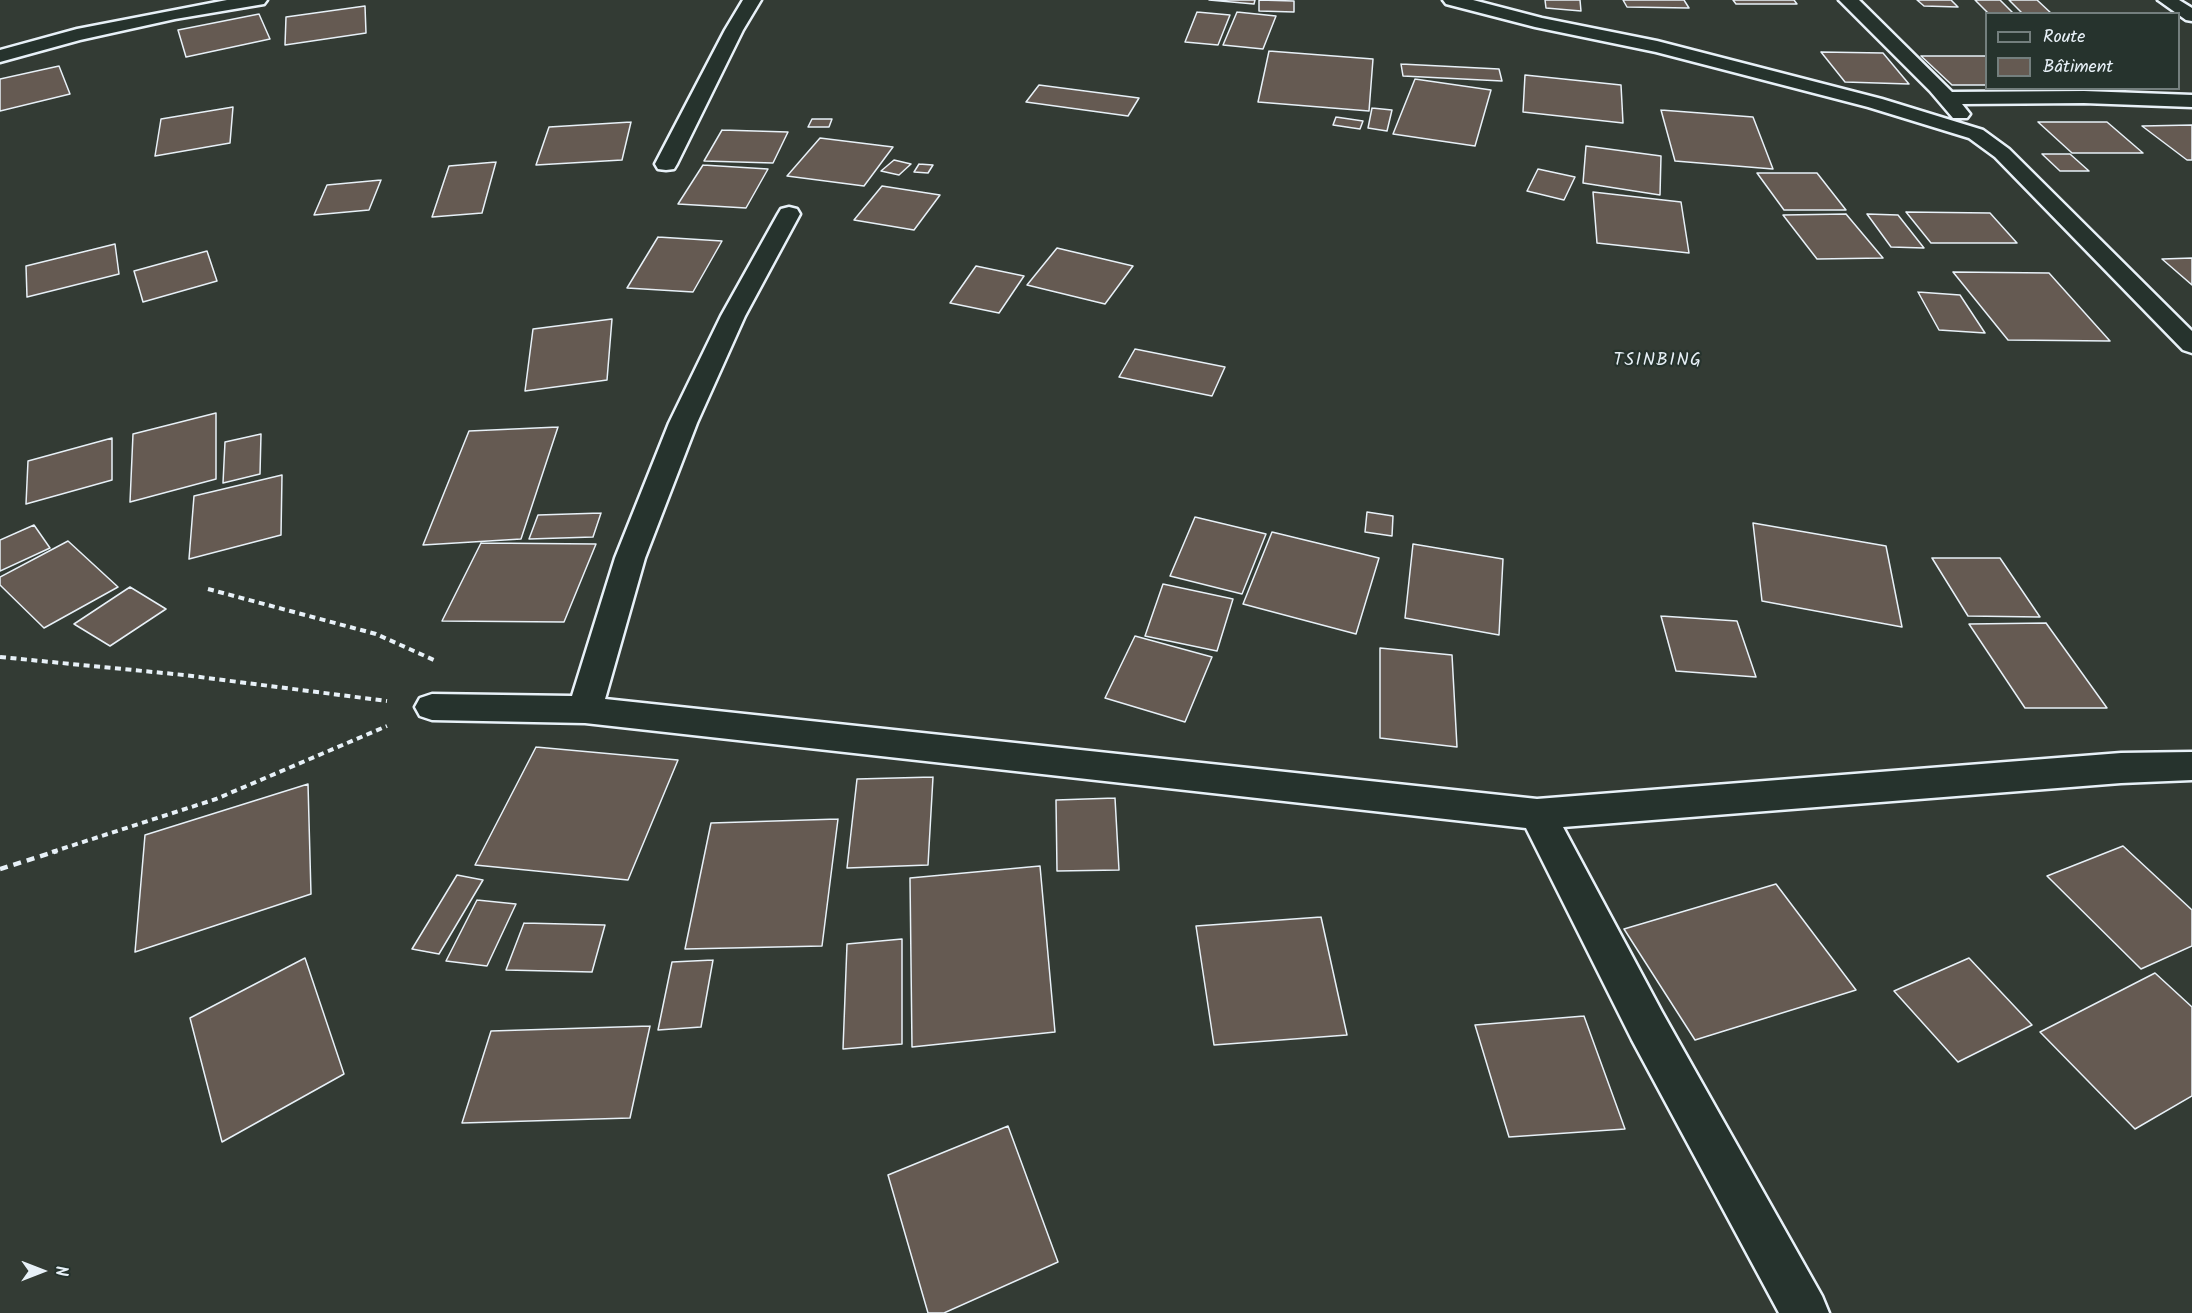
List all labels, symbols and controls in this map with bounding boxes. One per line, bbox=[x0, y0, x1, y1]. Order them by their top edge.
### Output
legend bbox=[1985, 12, 2180, 90]
text: Route bbox=[2043, 23, 2085, 52]
text: Bâtiment bbox=[2043, 53, 2113, 82]
district label: TSINBING bbox=[1613, 351, 1703, 373]
north arrow bbox=[12, 1241, 72, 1301]
text: N bbox=[48, 1266, 73, 1276]

